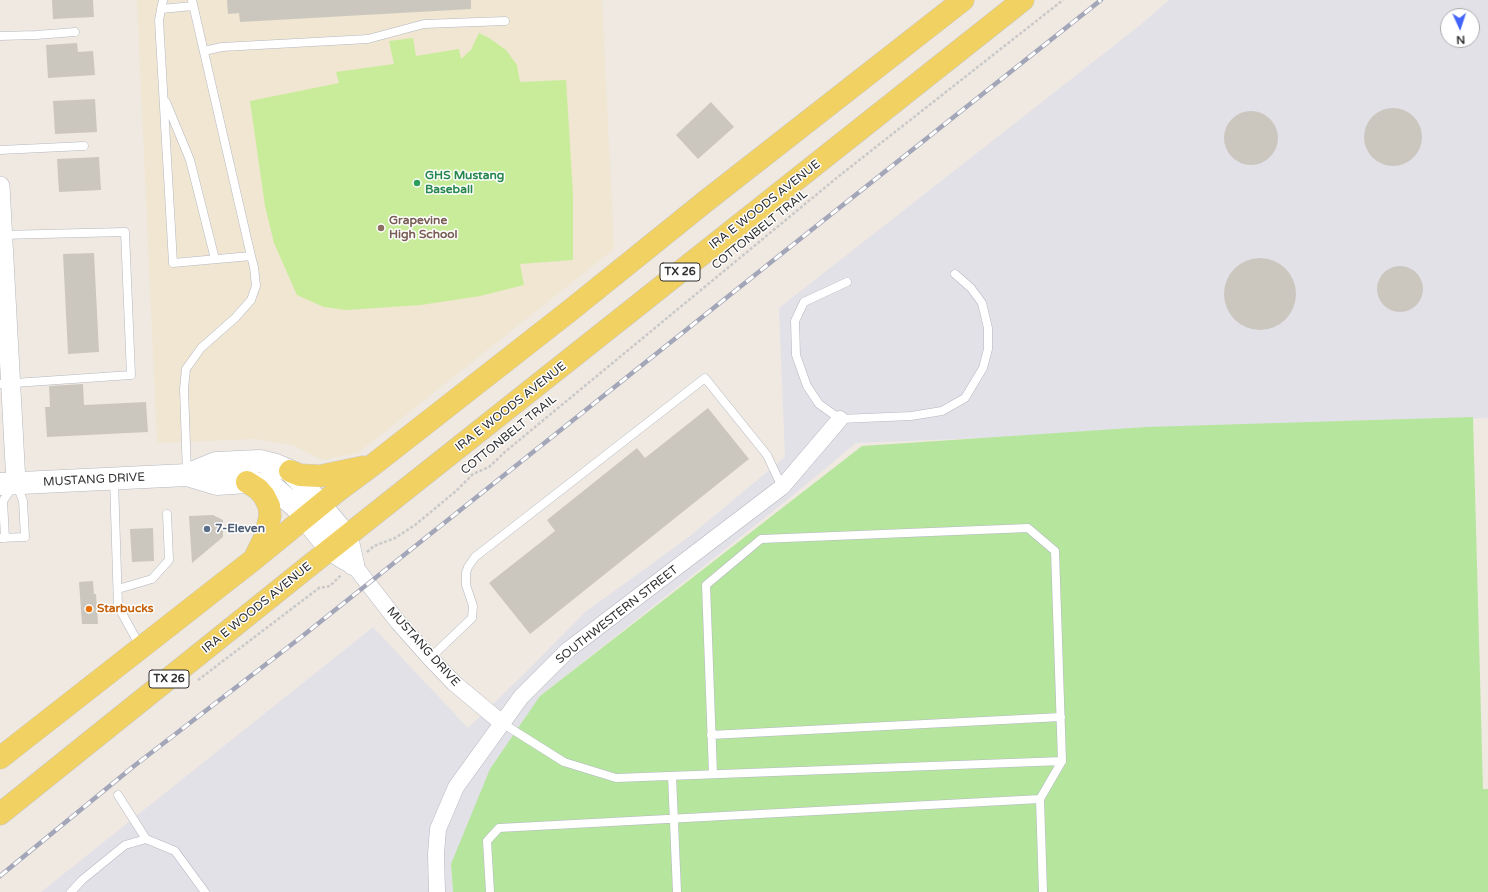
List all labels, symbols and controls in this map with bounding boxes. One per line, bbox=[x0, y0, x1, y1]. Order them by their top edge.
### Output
north arrow bbox=[1440, 8, 1480, 48]
text: N bbox=[1456, 33, 1465, 46]
street label: IRA E WOODS AVENUE bbox=[707, 157, 823, 253]
place label: GHS Mustang Baseball bbox=[425, 169, 504, 197]
marker: GHS Mustang Baseball bbox=[412, 178, 422, 188]
street label: COTTONBELT TRAIL bbox=[709, 187, 811, 273]
place label: Grapevine High School bbox=[389, 214, 458, 242]
marker: Grapevine High School bbox=[376, 223, 386, 233]
road number: TX 26 bbox=[660, 263, 700, 281]
street label: IRA E WOODS AVENUE bbox=[453, 359, 569, 455]
street label: COTTONBELT TRAIL bbox=[458, 392, 560, 478]
street label: MUSTANG DRIVE bbox=[43, 470, 145, 490]
place label: 7-Eleven bbox=[215, 522, 265, 536]
marker: 7-Eleven bbox=[202, 524, 212, 534]
street label: IRA E WOODS AVENUE bbox=[199, 559, 315, 657]
street label: SOUTHWESTERN STREET bbox=[553, 563, 681, 667]
place label: Starbucks bbox=[97, 602, 154, 616]
marker: Starbucks bbox=[84, 604, 94, 614]
street label: MUSTANG DRIVE bbox=[384, 604, 462, 690]
road number: TX 26 bbox=[149, 670, 189, 688]

